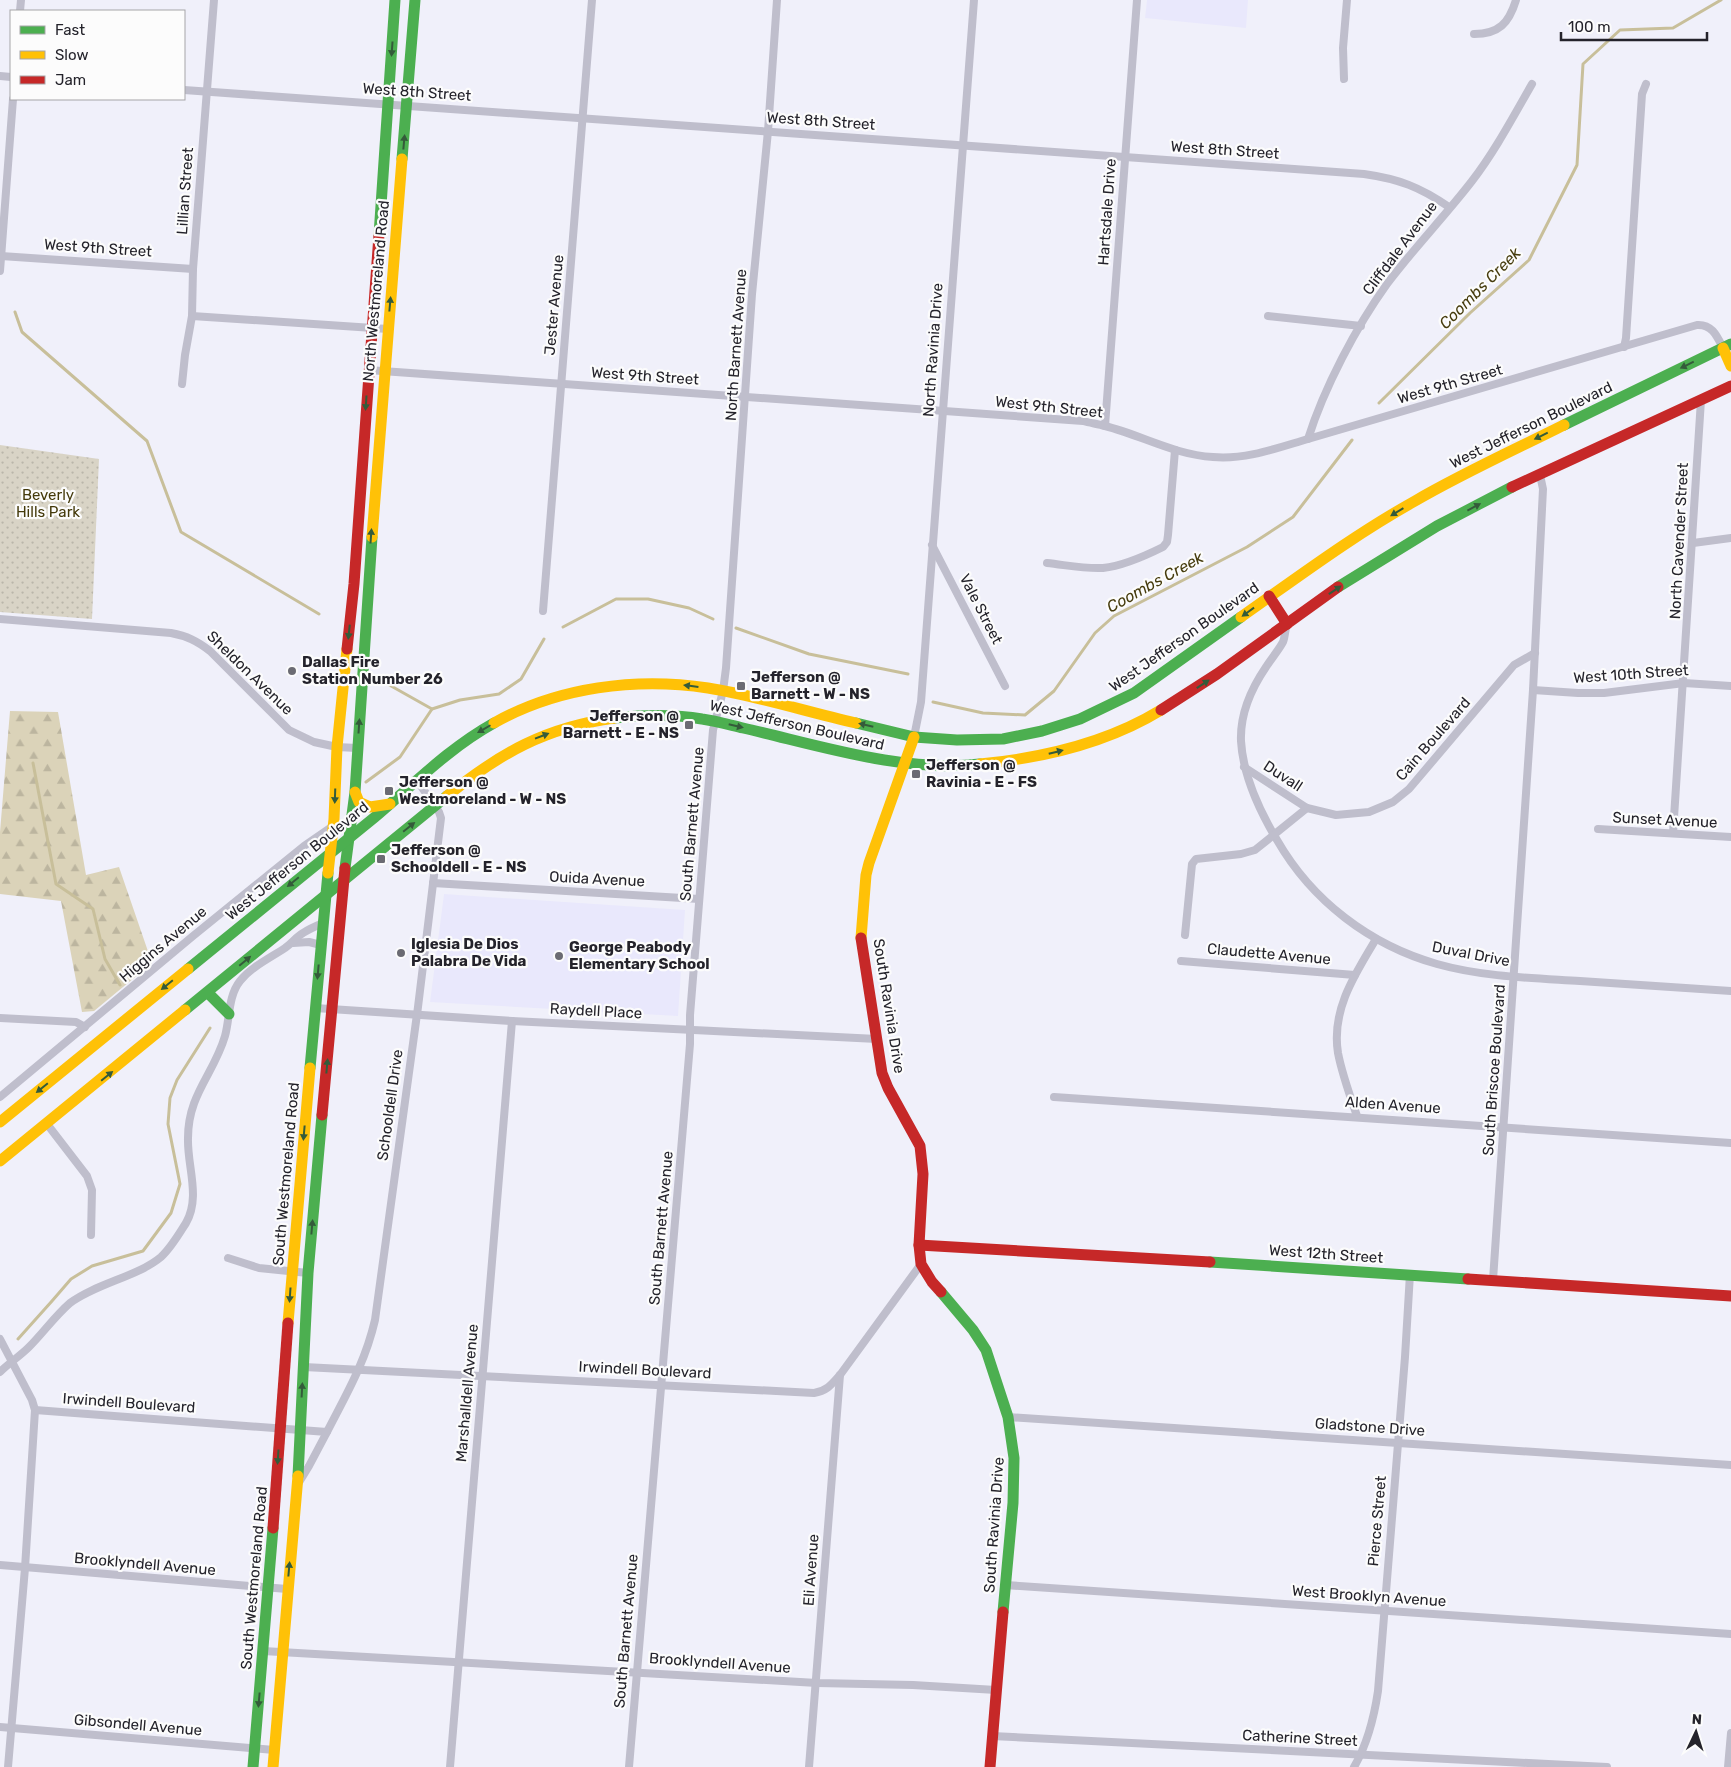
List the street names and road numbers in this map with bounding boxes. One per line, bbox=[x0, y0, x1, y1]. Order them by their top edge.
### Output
street label: West 8th Street bbox=[362, 79, 472, 105]
street label: West 8th Street bbox=[766, 108, 876, 134]
street label: West 8th Street bbox=[1170, 137, 1280, 163]
street label: Lillian Street bbox=[173, 147, 197, 235]
street label: Hartsdale Drive bbox=[1094, 158, 1120, 266]
street label: Cliffdale Avenue bbox=[1359, 198, 1441, 298]
street label: North Westmoreland Road bbox=[359, 200, 393, 382]
street label: West 9th Street bbox=[43, 235, 153, 261]
street label: Jester Avenue bbox=[541, 254, 567, 356]
street label: North Barnett Avenue bbox=[722, 268, 750, 422]
street label: North Ravinia Drive bbox=[919, 282, 947, 418]
street label: West 9th Street bbox=[1396, 360, 1505, 408]
street label: West 9th Street bbox=[590, 363, 700, 389]
street label: West Jefferson Boulevard bbox=[1447, 378, 1615, 472]
street label: West 9th Street bbox=[994, 392, 1104, 422]
street label: North Cavender Street bbox=[1666, 462, 1692, 620]
street label: Vale Street bbox=[956, 571, 1006, 647]
street label: West Jefferson Boulevard bbox=[1106, 578, 1262, 696]
street label: Sheldon Avenue bbox=[203, 627, 297, 719]
street label: West 10th Street bbox=[1573, 661, 1689, 687]
street label: Cain Boulevard bbox=[1392, 694, 1474, 784]
street label: West Jefferson Boulevard bbox=[708, 696, 886, 754]
street label: South Barnett Avenue bbox=[676, 746, 708, 902]
street label: Duvall bbox=[1260, 757, 1306, 795]
street label: West Jefferson Boulevard bbox=[222, 798, 372, 924]
street label: Sunset Avenue bbox=[1612, 808, 1718, 832]
street label: Ouida Avenue bbox=[549, 868, 645, 890]
street label: Higgins Avenue bbox=[116, 902, 210, 986]
street label: South Ravinia Drive bbox=[869, 937, 909, 1075]
street label: Duval Drive bbox=[1430, 938, 1512, 970]
street label: Claudette Avenue bbox=[1206, 940, 1332, 968]
street label: South Briscoe Boulevard bbox=[1479, 984, 1509, 1156]
street label: Raydell Place bbox=[549, 1000, 643, 1022]
street label: Schooldell Drive bbox=[373, 1048, 407, 1162]
street label: South Westmoreland Road bbox=[269, 1082, 303, 1266]
street label: Alden Avenue bbox=[1345, 1093, 1441, 1117]
street label: South Barnett Avenue bbox=[645, 1150, 677, 1306]
street label: West 12th Street bbox=[1268, 1241, 1384, 1267]
street label: Marshalldell Avenue bbox=[452, 1323, 482, 1463]
street label: Irwindell Boulevard bbox=[578, 1358, 712, 1382]
street label: Irwindell Boulevard bbox=[62, 1389, 196, 1417]
street label: Gladstone Drive bbox=[1314, 1414, 1426, 1440]
street label: South Ravinia Drive bbox=[980, 1456, 1008, 1594]
street label: Pierce Street bbox=[1364, 1475, 1390, 1567]
street label: South Westmoreland Road bbox=[237, 1486, 271, 1670]
street label: Eli Avenue bbox=[800, 1533, 822, 1607]
street label: Brooklyndell Avenue bbox=[73, 1549, 217, 1579]
street label: South Barnett Avenue bbox=[610, 1553, 642, 1709]
street label: West Brooklyn Avenue bbox=[1291, 1582, 1447, 1610]
street label: Brooklyndell Avenue bbox=[649, 1649, 791, 1677]
street label: Gibsondell Avenue bbox=[73, 1710, 203, 1740]
street label: Catherine Street bbox=[1242, 1726, 1358, 1750]

